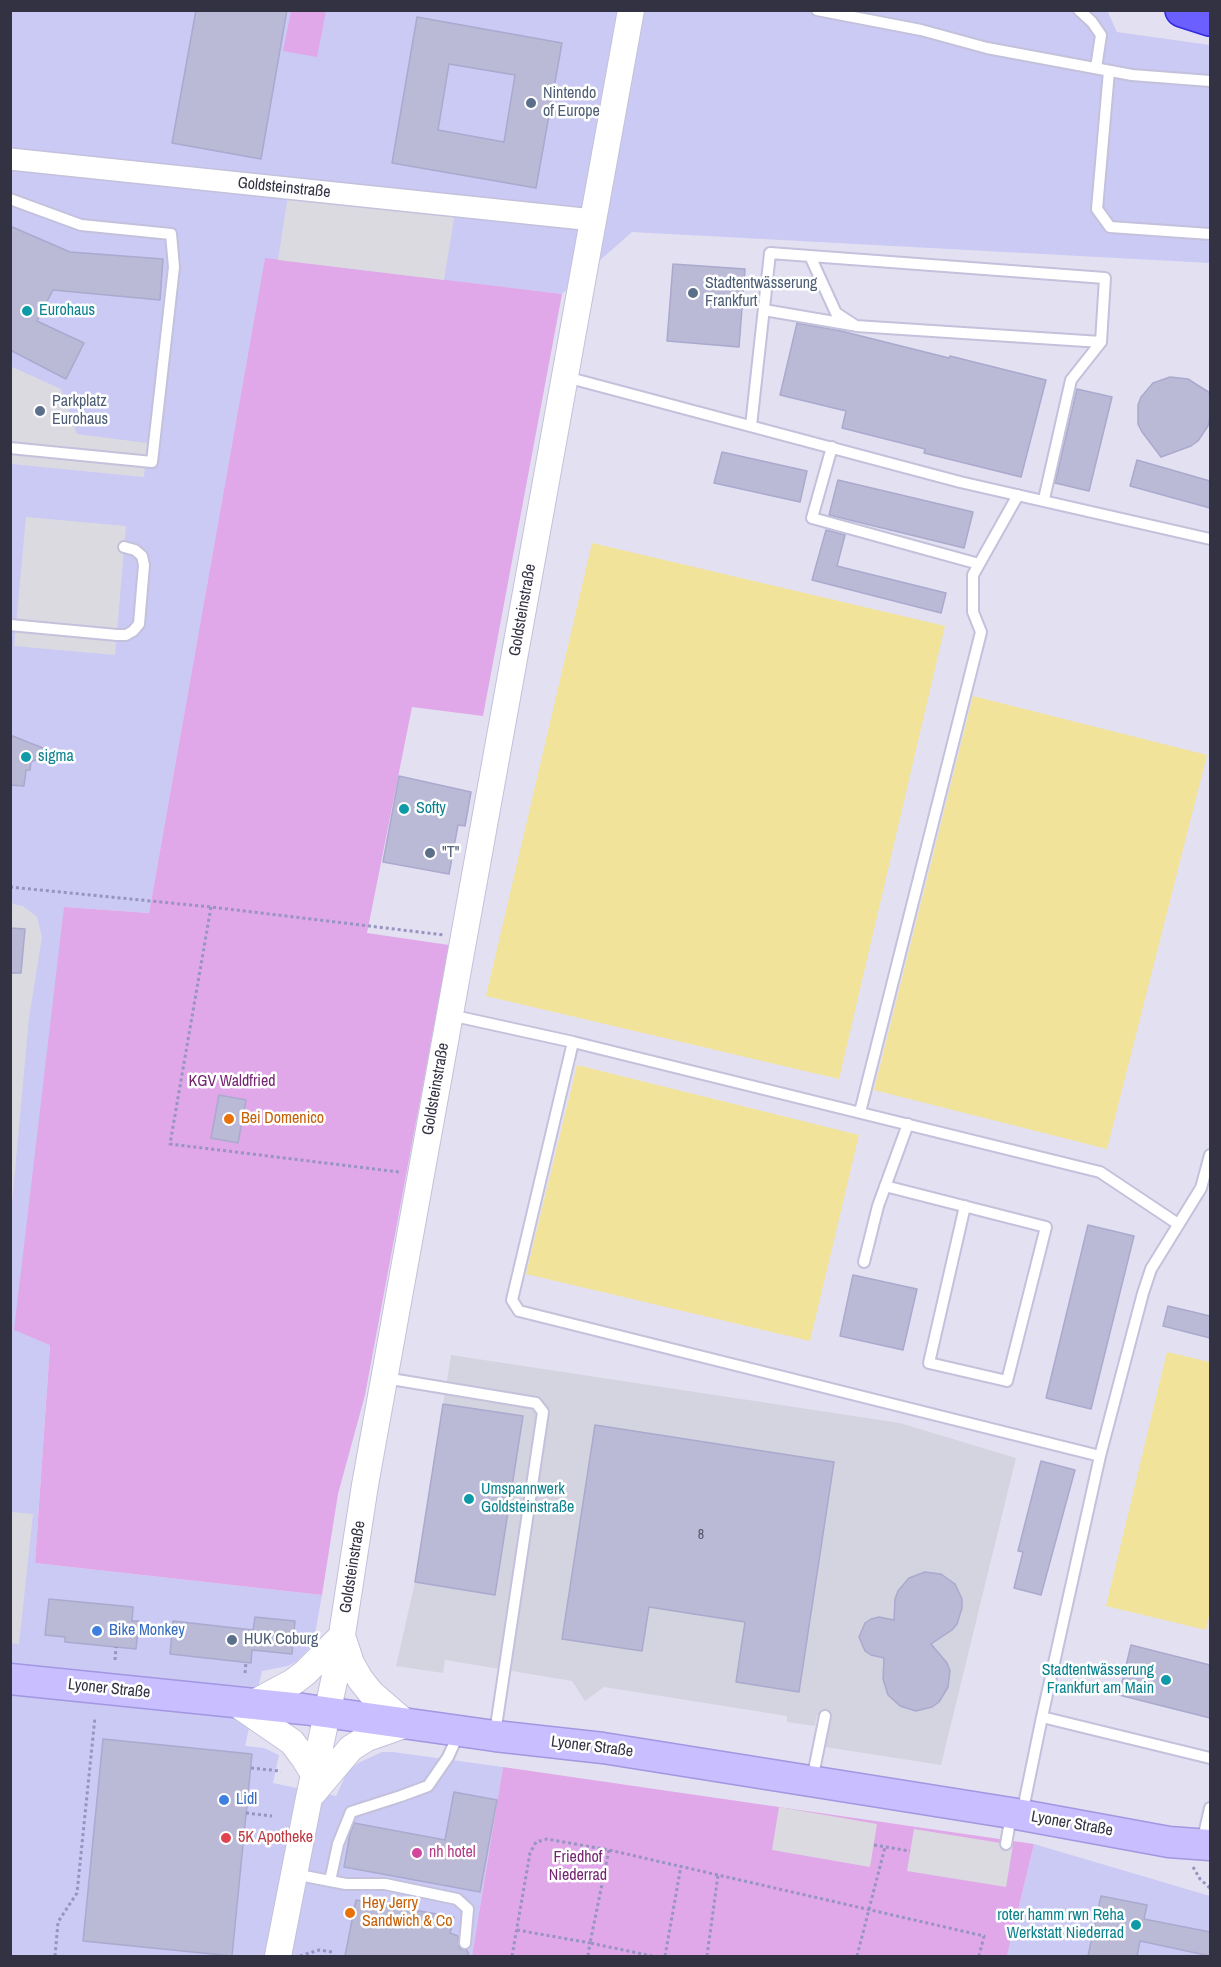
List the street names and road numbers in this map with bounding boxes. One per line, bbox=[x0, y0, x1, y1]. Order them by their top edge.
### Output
street label: Goldsteinstraße bbox=[237, 174, 331, 202]
street label: Goldsteinstraße bbox=[505, 562, 541, 658]
street label: Goldsteinstraße bbox=[418, 1041, 454, 1137]
street label: Goldsteinstraße bbox=[336, 1519, 370, 1615]
street label: Lyoner Straße bbox=[67, 1675, 151, 1703]
street label: Lyoner Straße bbox=[550, 1732, 634, 1762]
street label: Lyoner Straße bbox=[1030, 1807, 1114, 1841]

